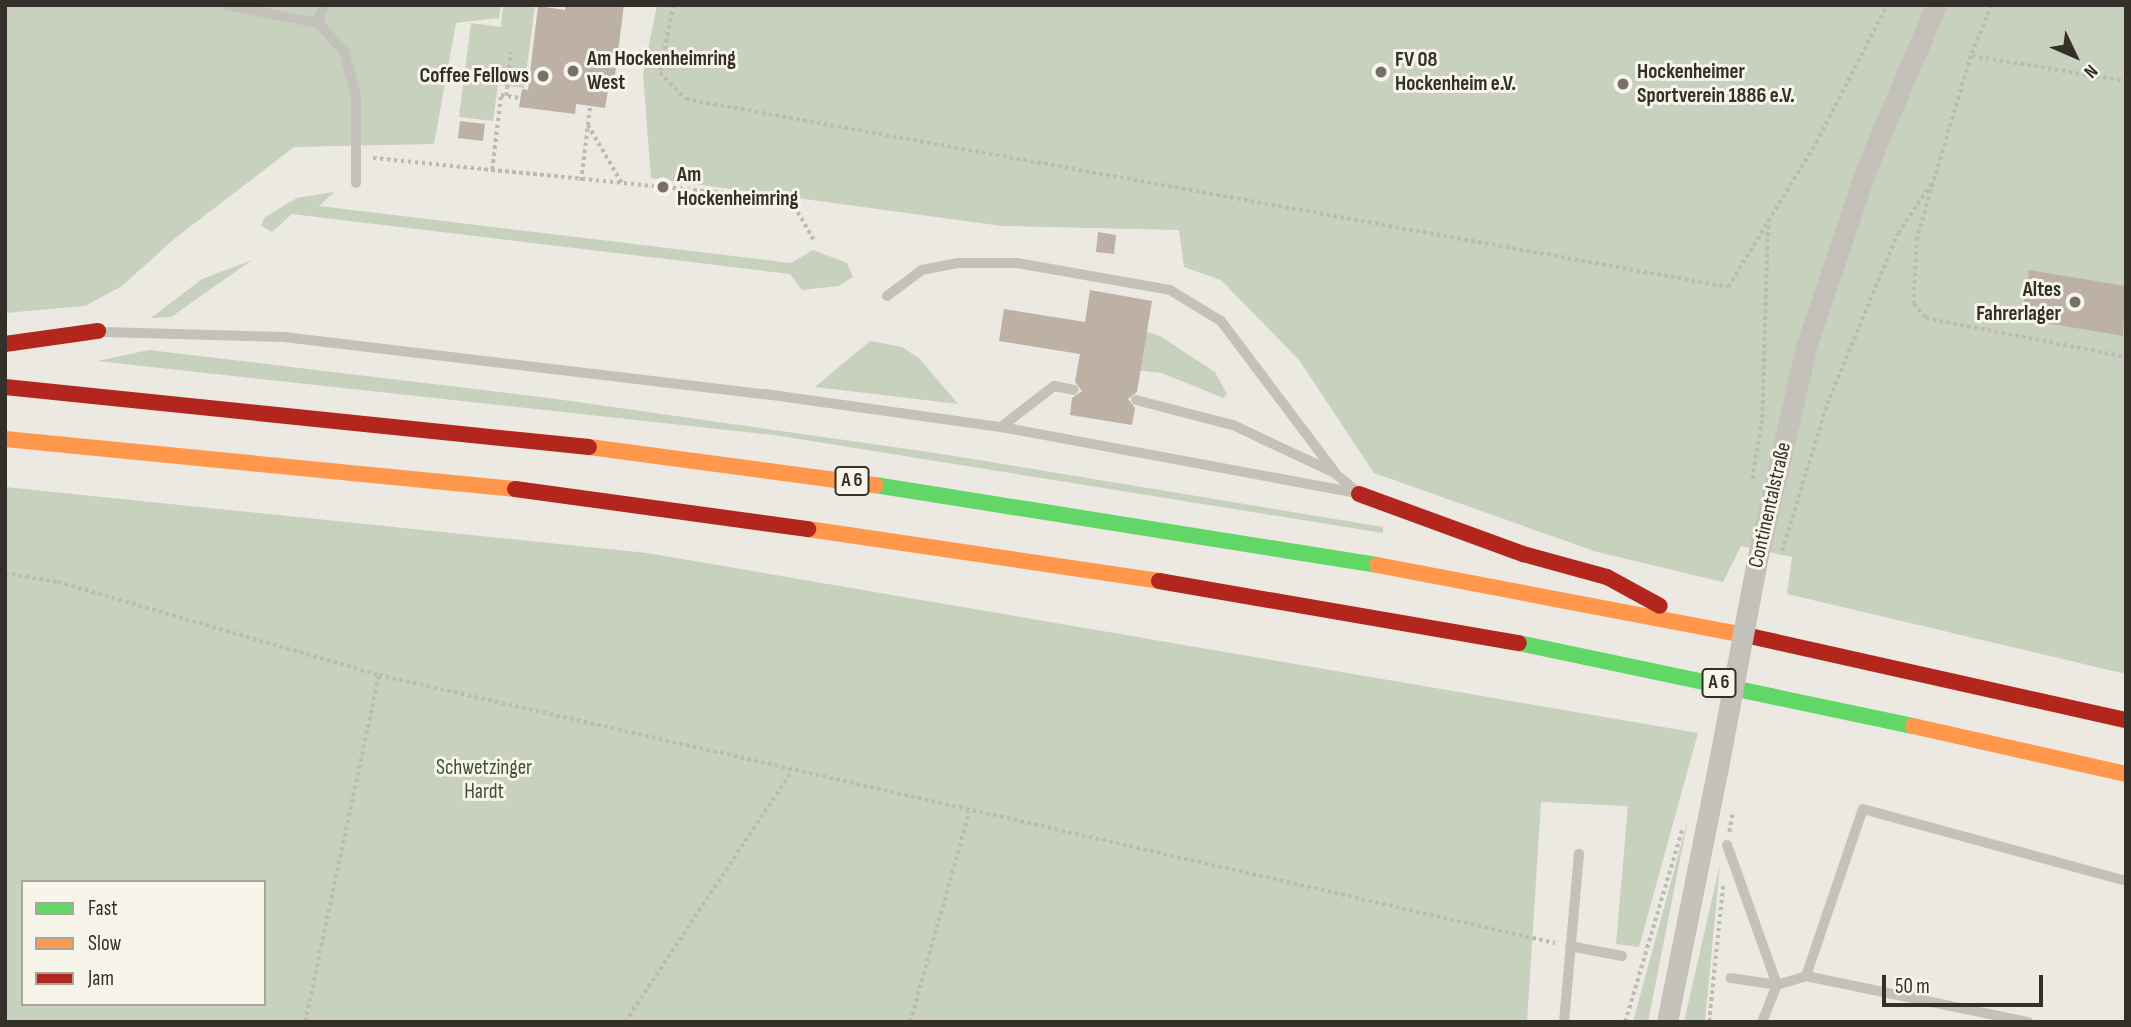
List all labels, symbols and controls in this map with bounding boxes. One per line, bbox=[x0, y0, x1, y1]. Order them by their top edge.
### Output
north arrow bbox=[2040, 21, 2110, 91]
place label: Am Hockenheimring West bbox=[587, 46, 736, 96]
place label: FV 08 Hockenheim e.V. bbox=[1395, 47, 1516, 97]
place label: Hockenheimer Sportverein 1886 e.V. bbox=[1637, 59, 1795, 109]
text: N bbox=[2079, 59, 2102, 83]
place label: Coffee Fellows bbox=[420, 63, 529, 89]
marker: Am Hockenheimring West bbox=[565, 63, 581, 79]
marker: FV 08 Hockenheim e.V. bbox=[1373, 64, 1389, 80]
marker: Coffee Fellows bbox=[535, 68, 551, 84]
marker: Hockenheimer Sportverein 1886 e.V. bbox=[1615, 76, 1631, 92]
place label: Am Hockenheimring bbox=[677, 162, 798, 212]
marker: Am Hockenheimring bbox=[655, 179, 671, 195]
place label: Altes Fahrerlager bbox=[1976, 277, 2061, 327]
marker: Altes Fahrerlager bbox=[2067, 294, 2083, 310]
street label: Continentalstraße bbox=[1743, 440, 1797, 570]
road number: A 6 bbox=[834, 466, 870, 496]
road number: A 6 bbox=[1702, 668, 1736, 698]
park label: Schwetzinger Hardt bbox=[436, 755, 532, 805]
legend bbox=[21, 880, 266, 1006]
text: Fast bbox=[88, 896, 118, 921]
text: Slow bbox=[88, 931, 121, 956]
scale bar bbox=[1886, 960, 2047, 1004]
text: Jam bbox=[88, 966, 114, 991]
text: 50 m bbox=[1895, 974, 1930, 999]

